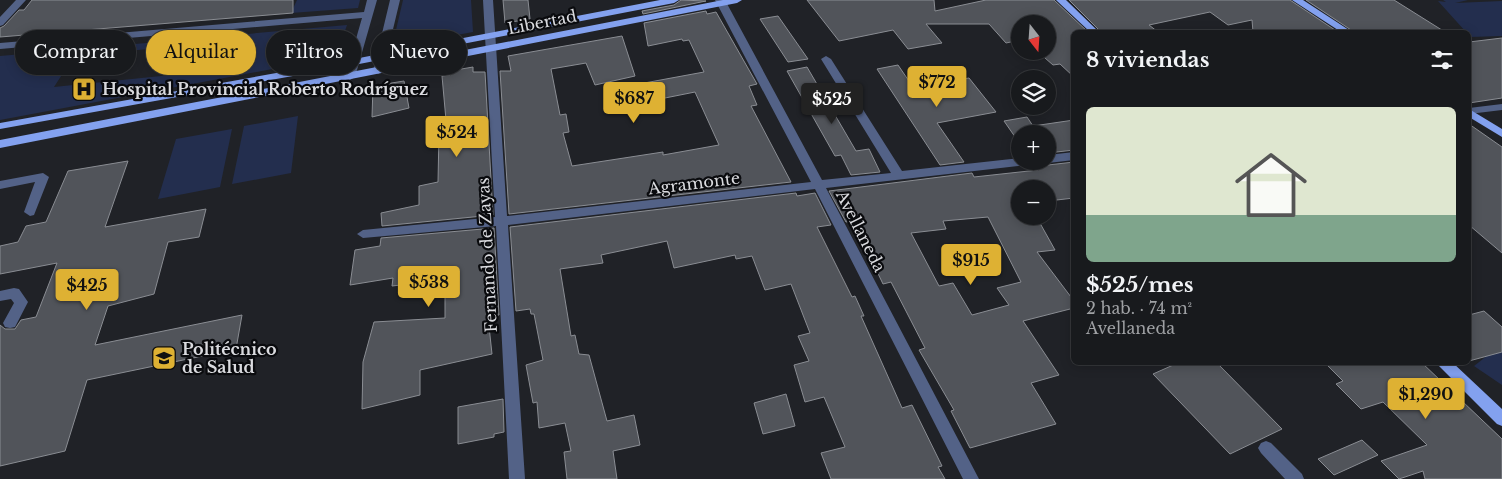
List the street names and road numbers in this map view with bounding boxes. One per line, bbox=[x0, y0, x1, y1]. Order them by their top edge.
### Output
street label: Libertad bbox=[506, 5, 578, 39]
street label: Agramonte bbox=[646, 167, 741, 199]
street label: Fernando de Zayas bbox=[473, 177, 501, 333]
street label: Avellaneda bbox=[831, 186, 890, 275]

